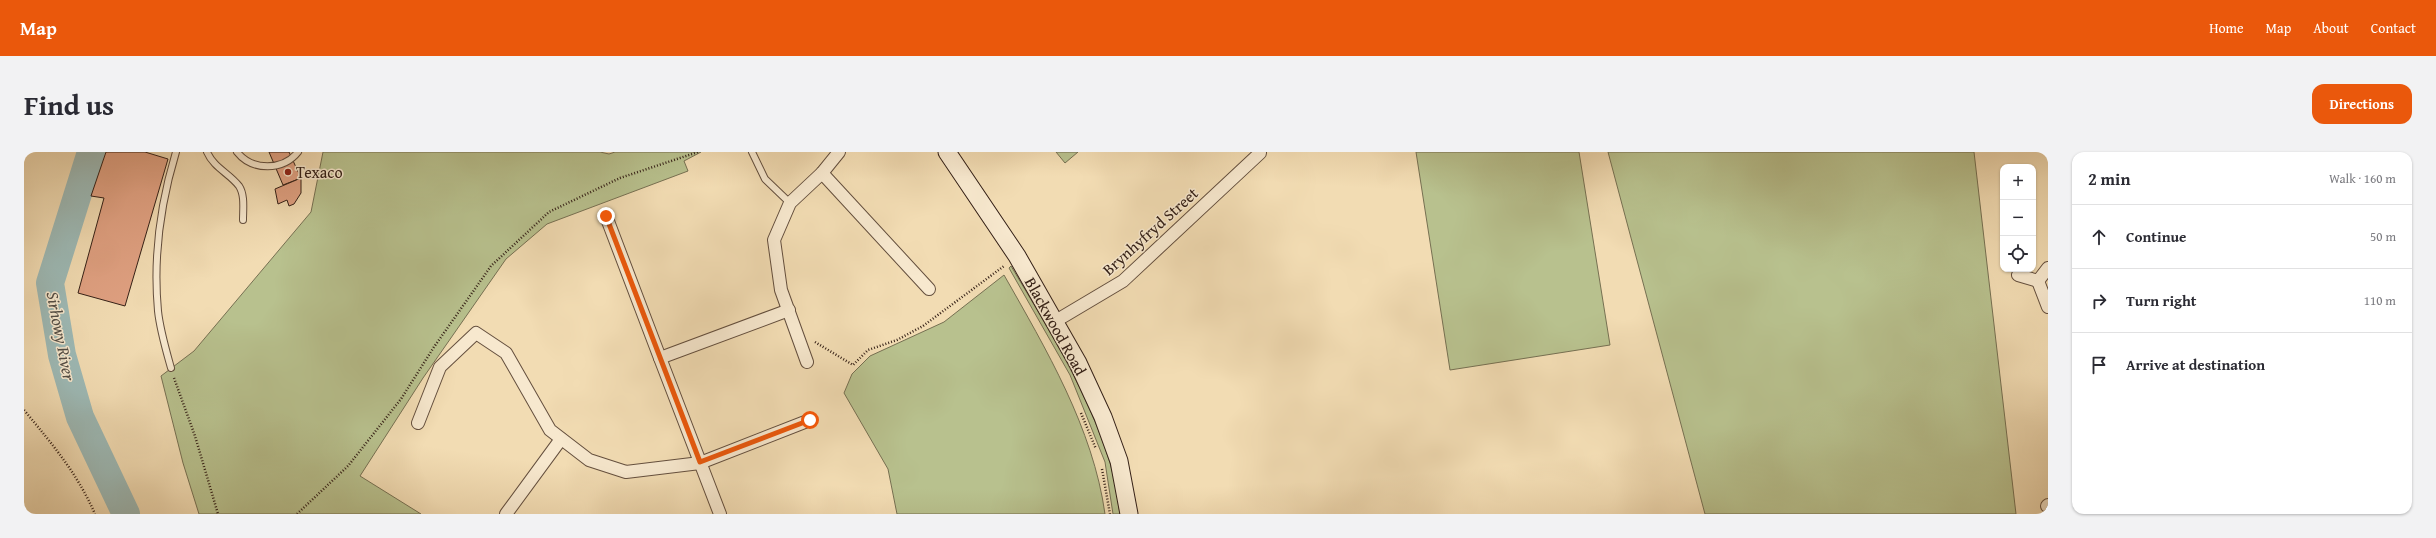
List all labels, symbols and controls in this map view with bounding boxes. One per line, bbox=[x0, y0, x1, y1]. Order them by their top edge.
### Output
text: Map bbox=[20, 14, 57, 42]
text: Home bbox=[2209, 18, 2244, 38]
text: Map bbox=[2266, 18, 2291, 38]
text: About bbox=[2313, 18, 2349, 38]
text: Contact bbox=[2371, 18, 2416, 38]
text: Find us bbox=[24, 84, 114, 125]
button: Directions bbox=[2312, 84, 2412, 124]
place label: Texaco bbox=[296, 160, 343, 184]
map controls bbox=[2000, 164, 2036, 272]
button: + bbox=[2000, 164, 2036, 200]
text: 2 min bbox=[2088, 166, 2130, 191]
marker: Texaco bbox=[283, 167, 293, 177]
text: Walk · 160 m bbox=[2329, 169, 2396, 188]
street label: Brynhyfryd Street bbox=[1097, 181, 1204, 281]
button: − bbox=[2000, 200, 2036, 236]
route end bbox=[597, 207, 615, 225]
icon: ahead bbox=[2088, 226, 2110, 248]
text: Continue bbox=[2126, 226, 2187, 247]
text: 50 m bbox=[2370, 227, 2396, 246]
button: locate bbox=[2000, 236, 2036, 272]
street label: Blackwood Road bbox=[1019, 272, 1093, 380]
water label: Sirhowy River bbox=[41, 289, 83, 383]
icon: right bbox=[2088, 290, 2110, 312]
text: Turn right bbox=[2126, 290, 2197, 311]
text: 110 m bbox=[2364, 291, 2396, 310]
icon: arrive bbox=[2088, 354, 2110, 376]
text: Arrive at destination bbox=[2126, 354, 2265, 375]
route start bbox=[801, 411, 819, 429]

